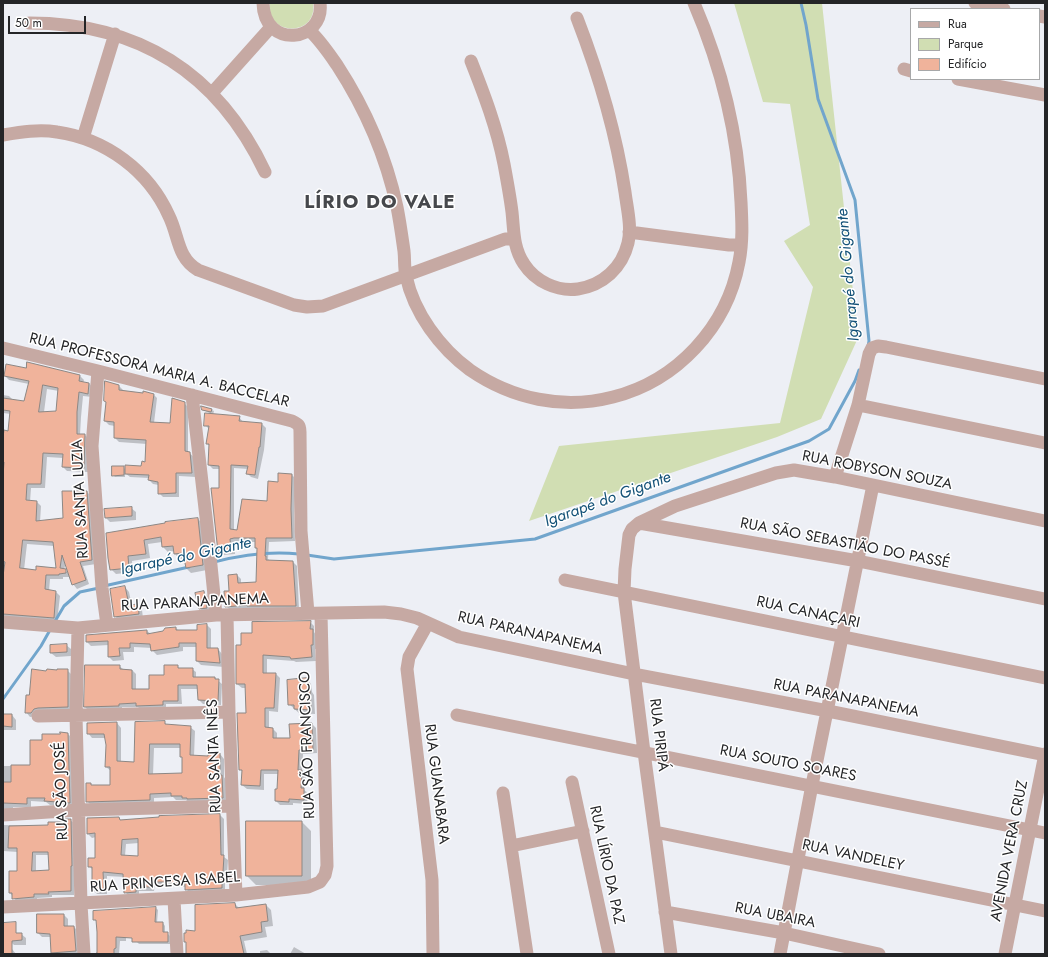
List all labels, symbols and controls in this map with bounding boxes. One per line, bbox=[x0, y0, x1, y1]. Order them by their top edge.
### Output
scale bar bbox=[10, 8, 88, 34]
legend bbox=[910, 8, 1040, 80]
text: 50 m bbox=[15, 14, 42, 32]
text: Rua bbox=[948, 15, 967, 33]
text: Parque bbox=[948, 35, 983, 53]
text: Edifício bbox=[948, 55, 987, 73]
district label: LÍRIO DO VALE bbox=[304, 192, 456, 214]
water label: Igarapé do Gigante bbox=[834, 208, 864, 342]
street label: RUA PROFESSORA MARIA A. BACCELAR bbox=[27, 330, 291, 412]
street label: RUA SANTA LUZIA bbox=[69, 439, 93, 559]
street label: RUA ROBYSON SOUZA bbox=[800, 448, 954, 494]
water label: Igarapé do Gigante bbox=[542, 468, 674, 532]
street label: RUA SÃO SEBASTIÃO DO PASSÉ bbox=[738, 515, 952, 573]
water label: Igarapé do Gigante bbox=[119, 534, 253, 580]
street label: RUA PARANAPANEMA bbox=[121, 590, 269, 616]
street label: RUA CANAÇARI bbox=[755, 593, 861, 633]
street label: RUA PARANAPANEMA bbox=[456, 609, 604, 659]
street label: RUA SÃO FRANCISCO bbox=[296, 671, 320, 819]
street label: RUA PARANAPANEMA bbox=[772, 676, 920, 722]
street label: RUA PIRIPÁ bbox=[645, 698, 671, 772]
street label: RUA SANTA INÊS bbox=[204, 699, 226, 813]
street label: RUA GUANABARA bbox=[420, 723, 452, 845]
street label: RUA SÃO JOSÉ bbox=[51, 742, 73, 840]
street label: RUA SOUTO SOARES bbox=[718, 742, 858, 786]
street label: AVENIDA VERA CRUZ bbox=[988, 779, 1032, 923]
street label: RUA LÍRIO DA PAZ bbox=[585, 804, 627, 926]
street label: RUA VANDELEY bbox=[800, 836, 906, 876]
street label: RUA PRINCESA ISABEL bbox=[89, 869, 241, 897]
street label: RUA UBAIRA bbox=[733, 899, 817, 933]

